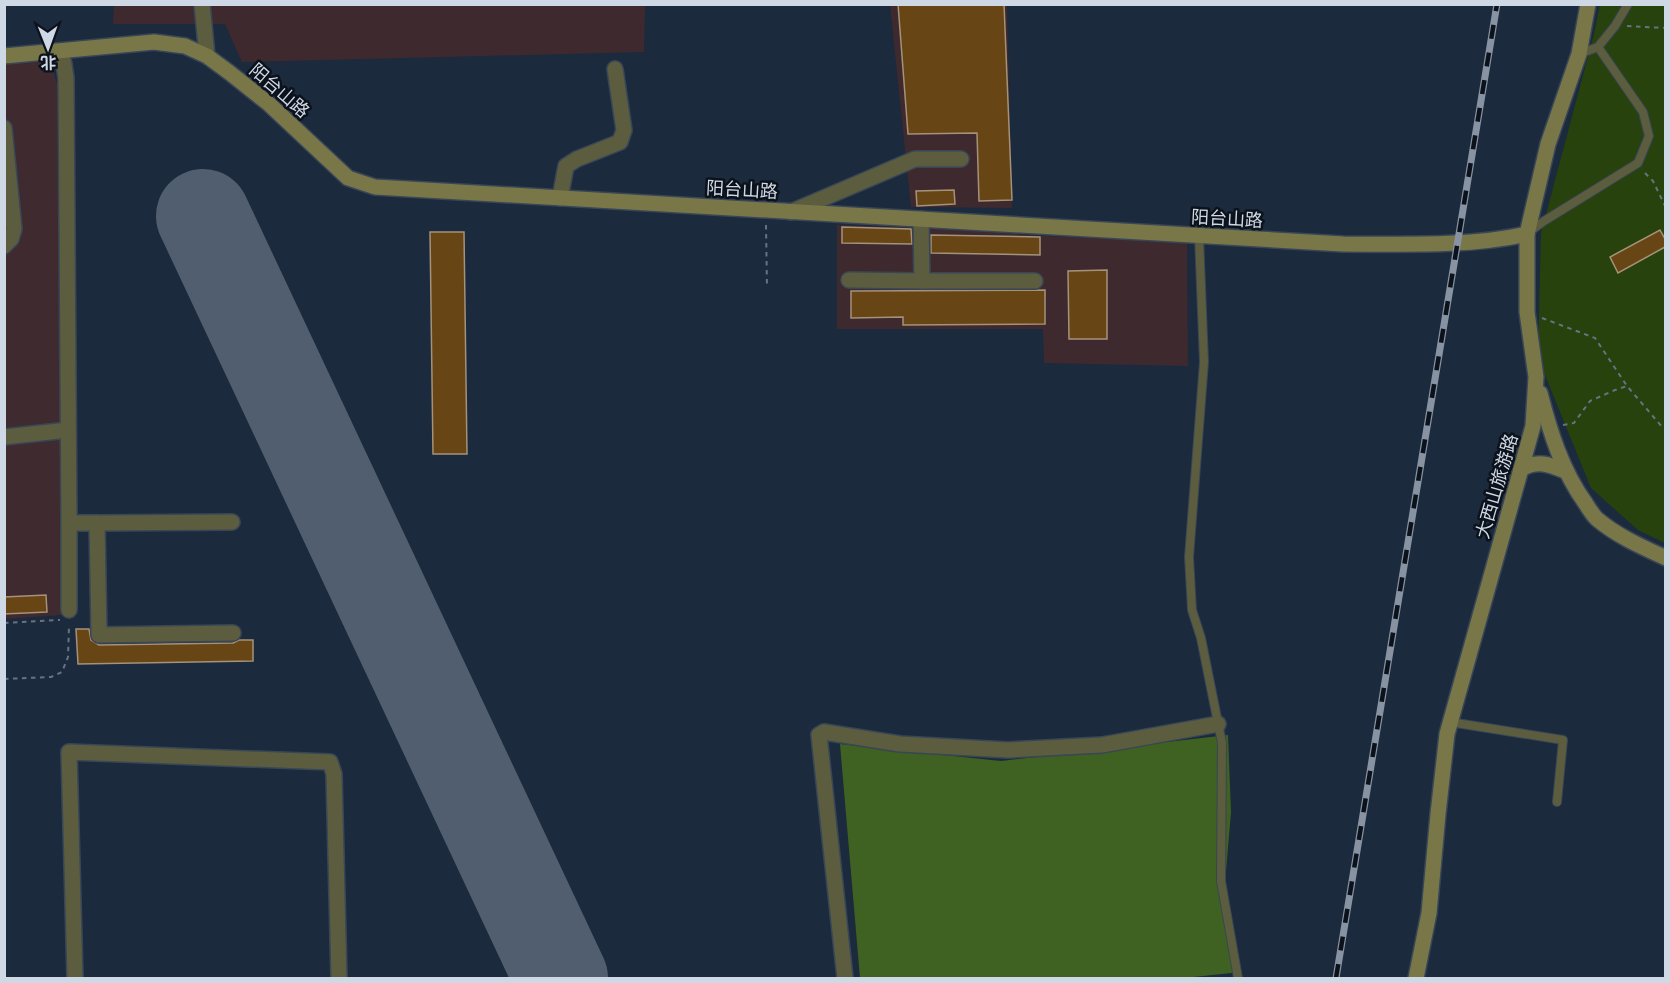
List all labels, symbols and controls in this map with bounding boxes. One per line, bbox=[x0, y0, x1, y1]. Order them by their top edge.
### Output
north arrow bbox=[18, 18, 78, 78]
text: 北 bbox=[40, 54, 56, 73]
street label: 阳台山路 bbox=[246, 58, 314, 122]
street label: 阳台山路 bbox=[705, 176, 779, 202]
street label: 阳台山路 bbox=[1190, 205, 1264, 231]
street label: 大西山旅游路 bbox=[1471, 431, 1521, 541]

